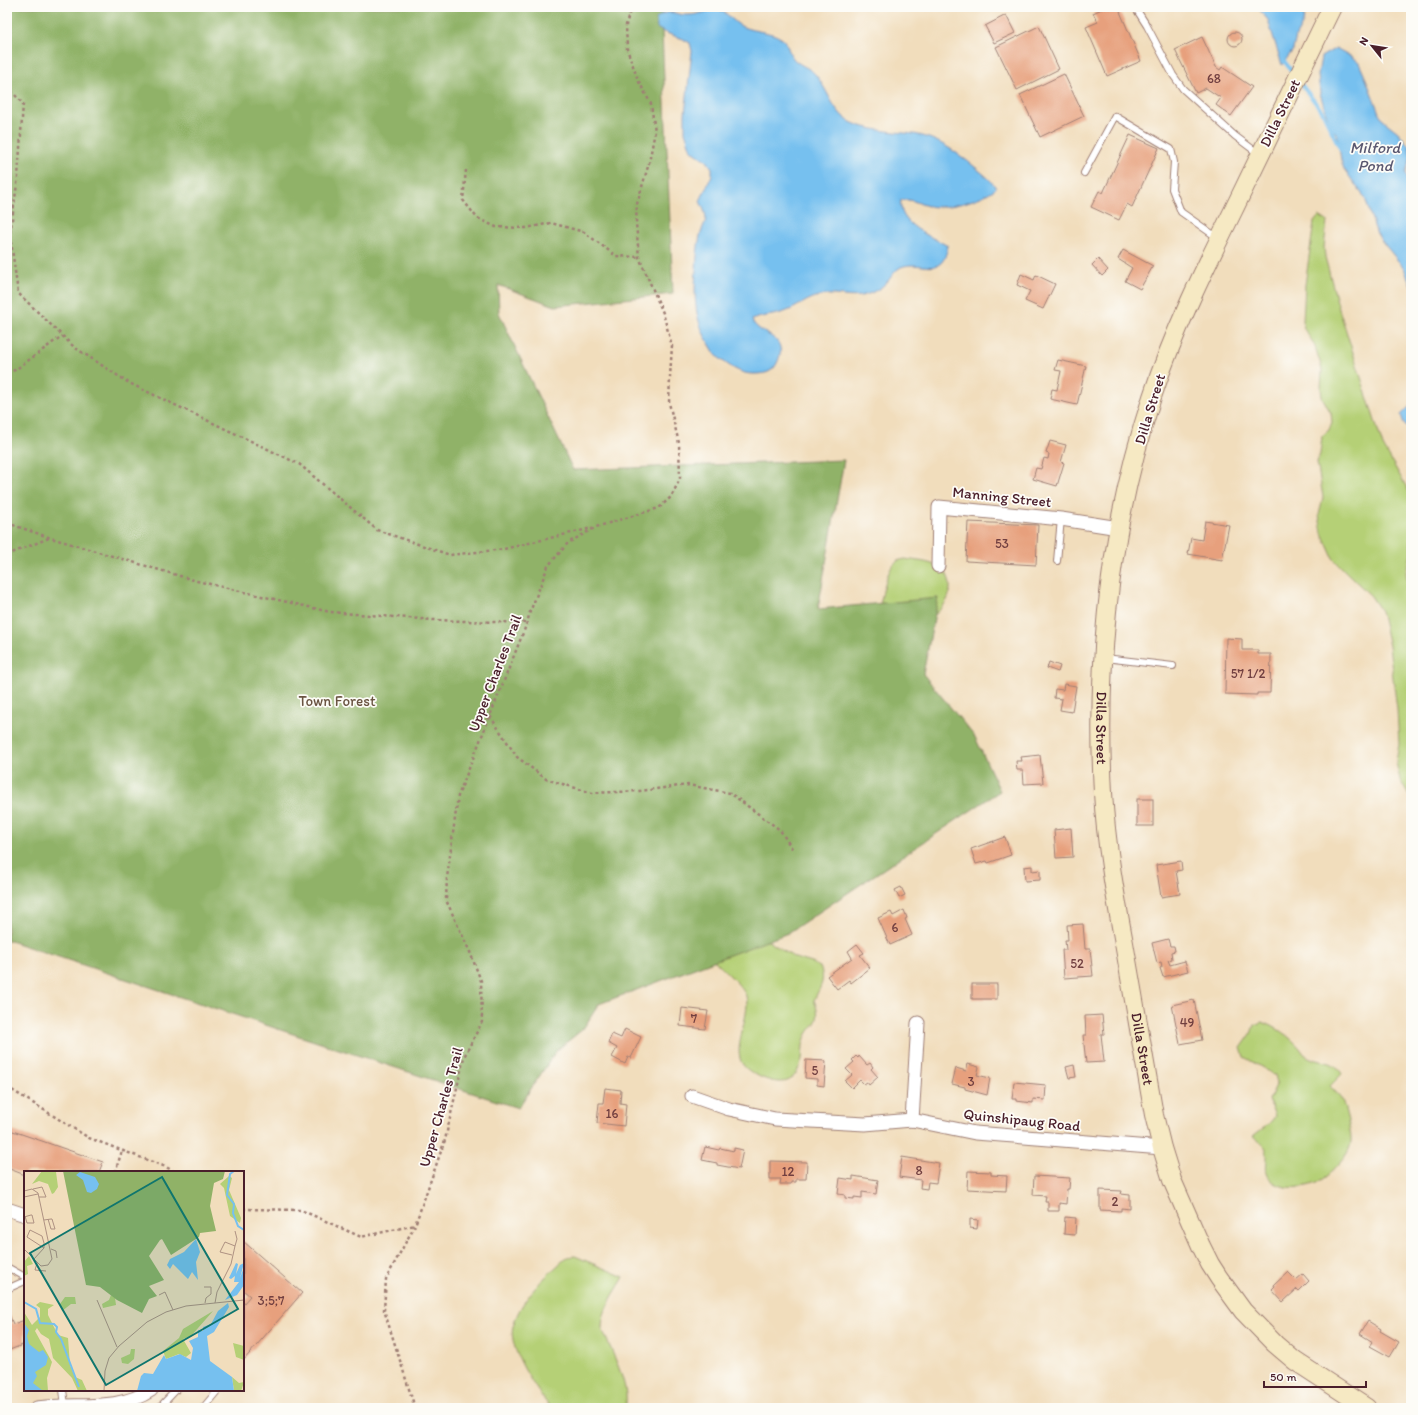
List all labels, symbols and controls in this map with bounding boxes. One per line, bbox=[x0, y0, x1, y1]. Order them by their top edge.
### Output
north arrow bbox=[1352, 26, 1392, 66]
text: N bbox=[1356, 35, 1371, 48]
house number: 68 bbox=[1207, 71, 1221, 86]
street label: Dilla Street bbox=[1256, 76, 1304, 150]
water label: Milford Pond bbox=[1350, 138, 1401, 175]
street label: Dilla Street bbox=[1131, 371, 1169, 447]
street label: Manning Street bbox=[952, 483, 1053, 511]
house number: 53 bbox=[995, 536, 1009, 551]
street label: Upper Charles Trail bbox=[464, 611, 526, 734]
house number: 57 1/2 bbox=[1231, 666, 1265, 681]
street label: Dilla Street bbox=[1092, 691, 1111, 765]
park label: Town Forest bbox=[298, 692, 376, 710]
house number: 6 bbox=[892, 920, 899, 935]
house number: 52 bbox=[1070, 956, 1084, 971]
house number: 7 bbox=[691, 1011, 698, 1026]
street label: Dilla Street bbox=[1127, 1011, 1158, 1087]
house number: 49 bbox=[1180, 1015, 1195, 1030]
street label: Upper Charles Trail bbox=[415, 1044, 467, 1169]
house number: 5 bbox=[812, 1063, 819, 1078]
house number: 3 bbox=[967, 1074, 975, 1089]
street label: Quinshipaug Road bbox=[963, 1105, 1081, 1135]
house number: 16 bbox=[606, 1106, 619, 1121]
house number: 8 bbox=[915, 1163, 923, 1178]
house number: 12 bbox=[782, 1164, 795, 1179]
inset map bbox=[24, 1171, 244, 1391]
house number: 2 bbox=[1112, 1194, 1119, 1209]
house number: 3;5;7 bbox=[258, 1293, 285, 1308]
scale bar bbox=[1264, 1363, 1366, 1389]
text: 50 m bbox=[1270, 1370, 1296, 1384]

